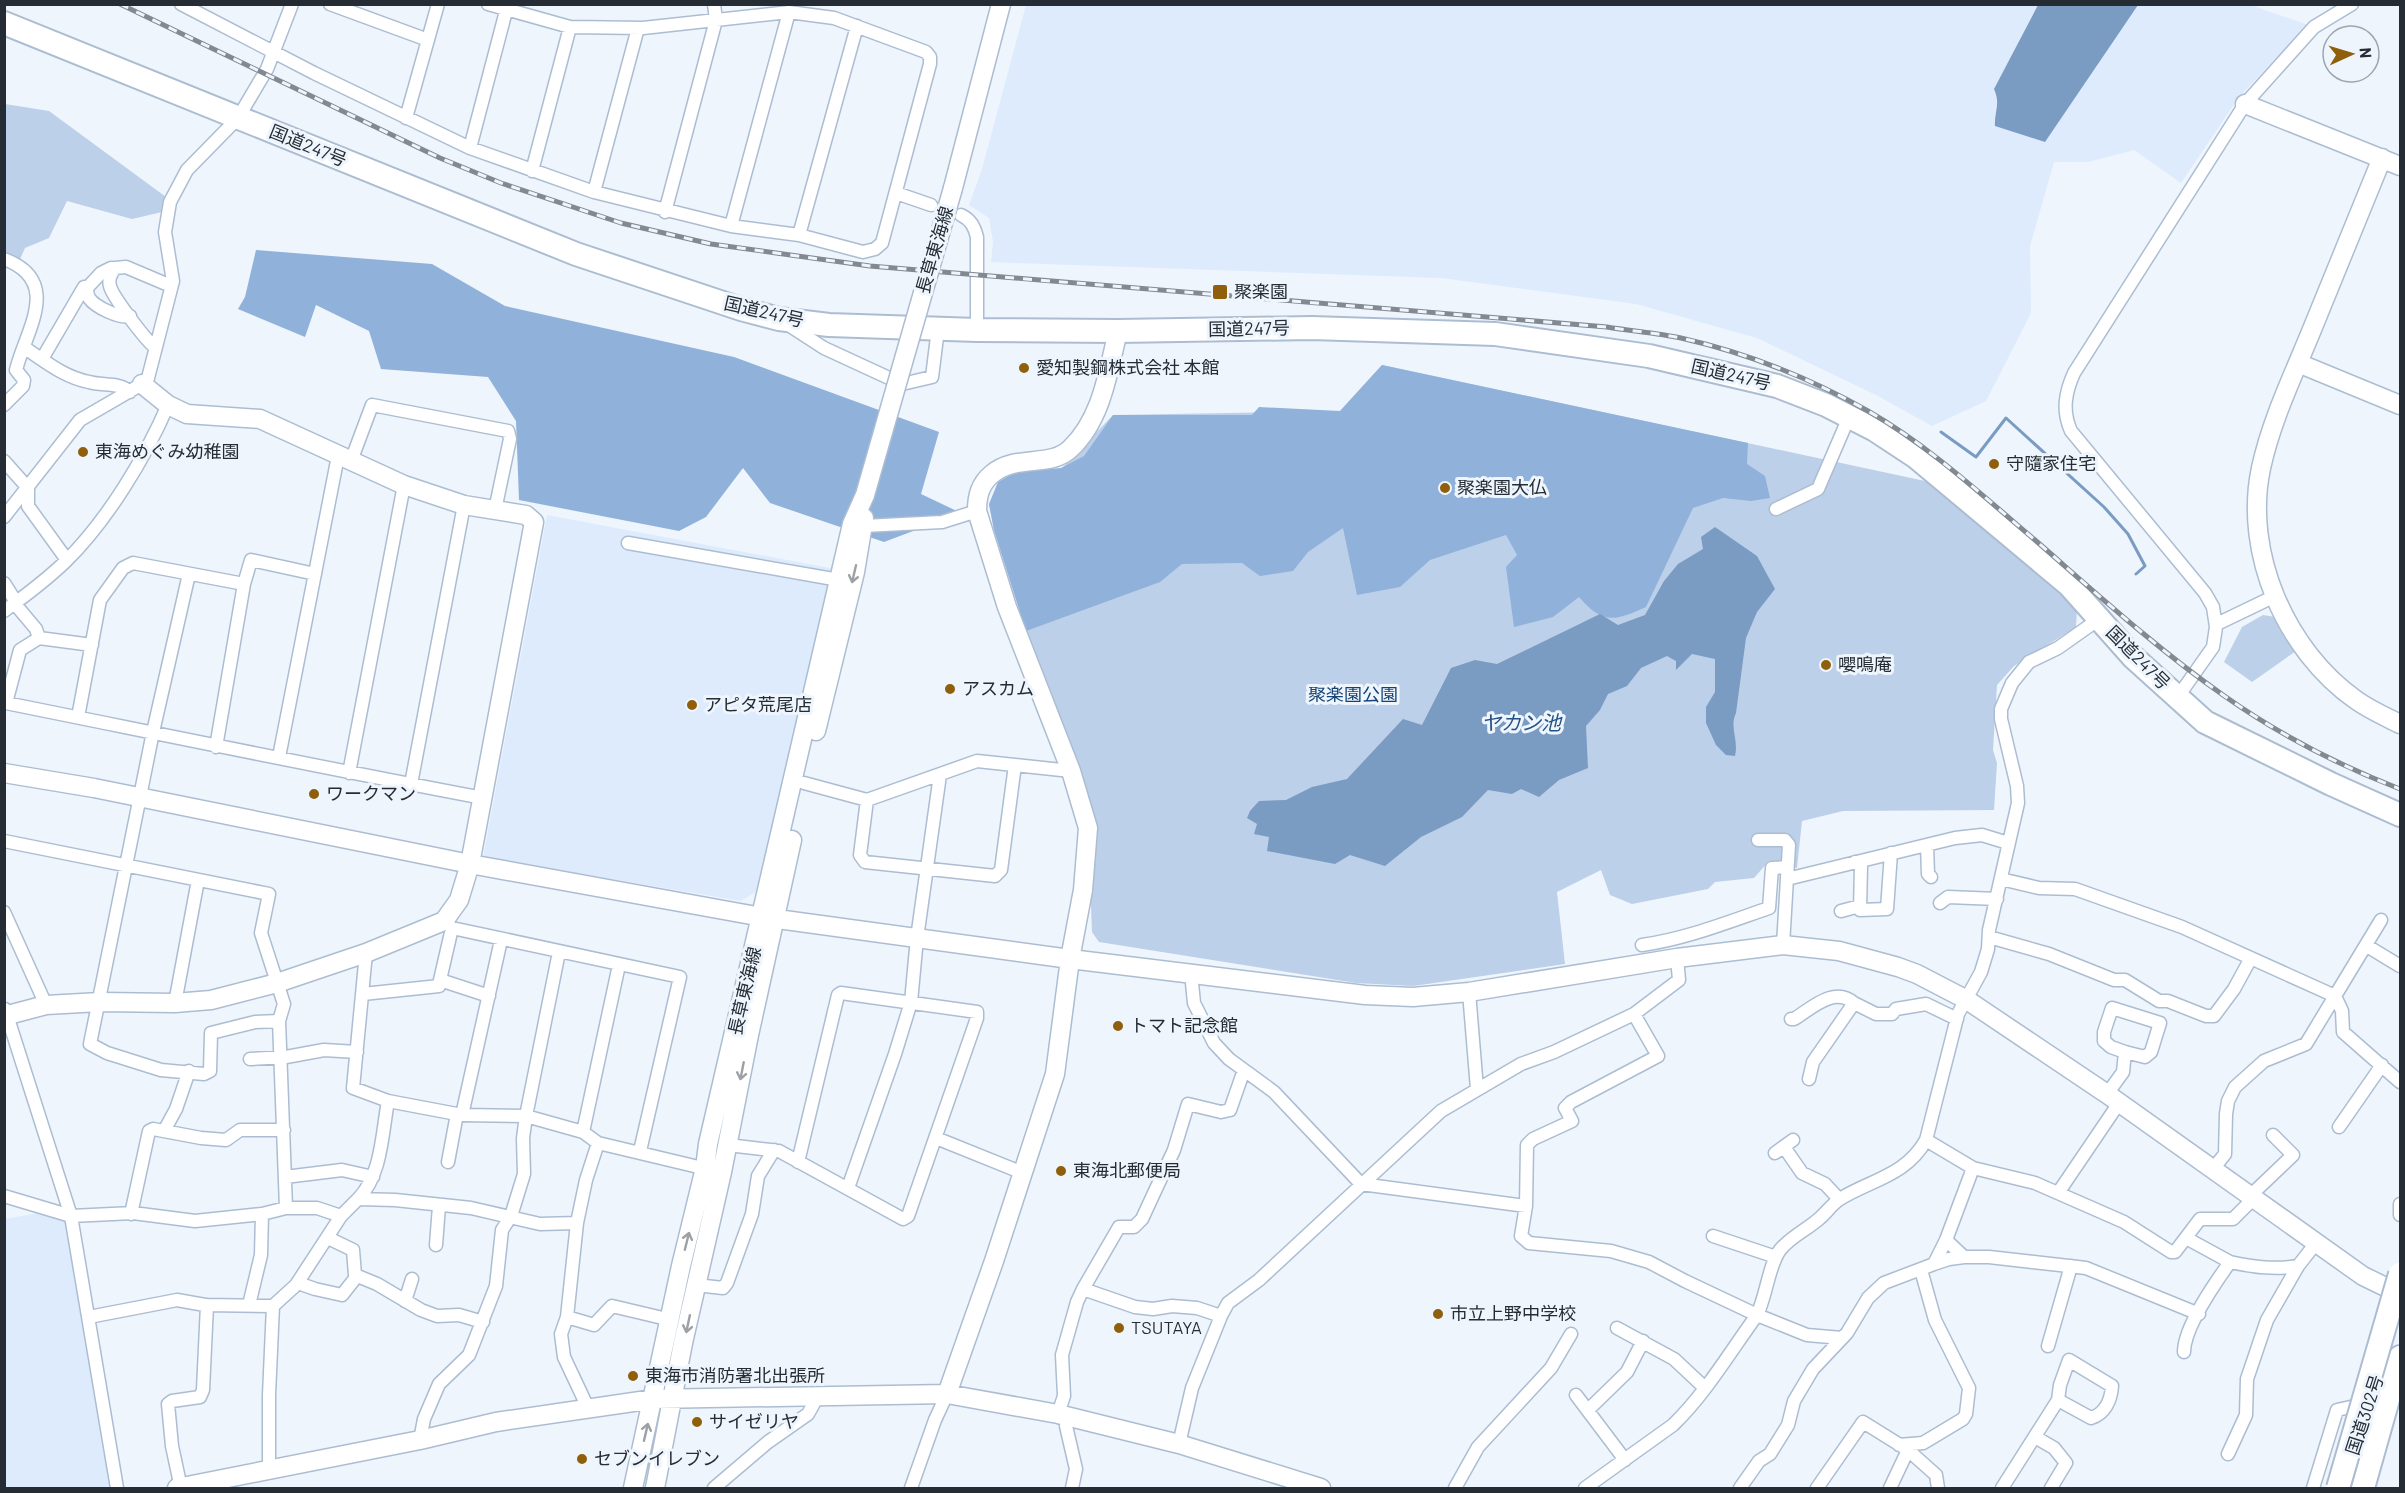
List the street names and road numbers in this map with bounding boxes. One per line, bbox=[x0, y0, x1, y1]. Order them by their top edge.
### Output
street label: 国道247号 bbox=[266, 120, 350, 171]
street label: 長草東海線 bbox=[911, 203, 957, 296]
street label: 国道247号 bbox=[722, 291, 806, 331]
street label: 国道247号 bbox=[1208, 316, 1290, 340]
street label: 国道247号 bbox=[1689, 354, 1773, 394]
street label: 国道247号 bbox=[2102, 621, 2175, 694]
street label: 長草東海線 bbox=[723, 944, 765, 1037]
street label: 国道302号 bbox=[2341, 1372, 2387, 1458]

